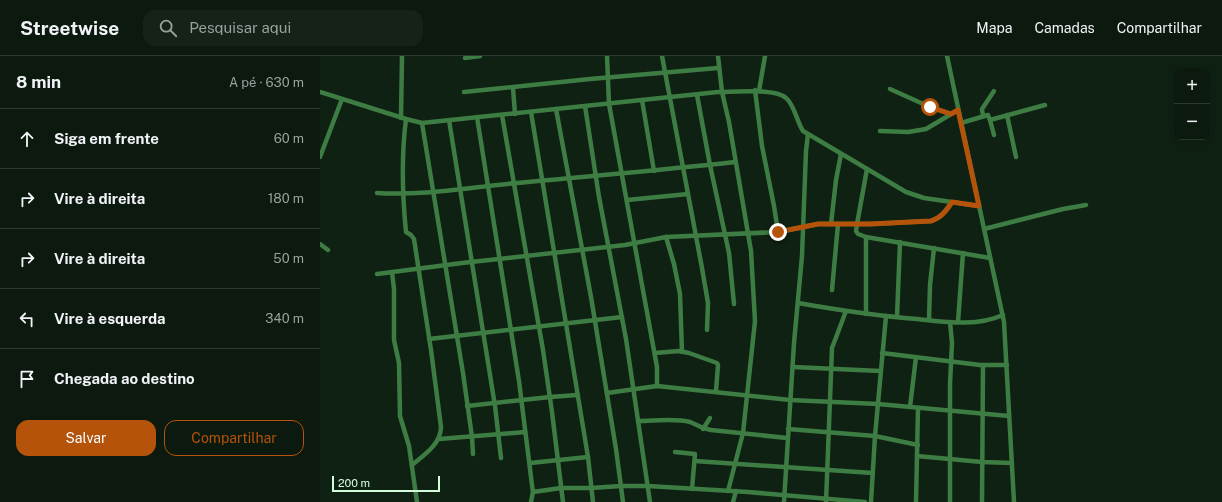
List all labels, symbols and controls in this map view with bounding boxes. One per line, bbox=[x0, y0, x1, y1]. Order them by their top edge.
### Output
search box bbox=[143, 10, 423, 46]
text: Streetwise bbox=[20, 17, 119, 39]
icon: search bbox=[157, 17, 179, 39]
text: Pesquisar aqui bbox=[189, 19, 291, 36]
text: Mapa bbox=[976, 20, 1012, 36]
text: Camadas bbox=[1034, 20, 1095, 36]
text: Compartilhar bbox=[1117, 20, 1202, 36]
map controls bbox=[1174, 68, 1210, 140]
button: + bbox=[1174, 68, 1210, 104]
text: 8 min bbox=[16, 72, 61, 92]
text: A pé · 630 m bbox=[229, 75, 304, 90]
route start bbox=[921, 98, 939, 116]
button: − bbox=[1174, 104, 1210, 140]
icon: ahead bbox=[16, 128, 38, 150]
text: Siga em frente bbox=[54, 130, 159, 147]
text: 60 m bbox=[274, 131, 304, 146]
icon: right bbox=[16, 188, 38, 210]
text: Vire à direita bbox=[54, 190, 145, 207]
text: 180 m bbox=[268, 191, 304, 206]
route end bbox=[769, 223, 787, 241]
icon: right bbox=[16, 248, 38, 270]
text: Vire à direita bbox=[54, 250, 145, 267]
text: 50 m bbox=[273, 251, 304, 266]
icon: left bbox=[16, 308, 38, 330]
text: Vire à esquerda bbox=[54, 310, 166, 327]
text: 340 m bbox=[265, 311, 304, 326]
icon: arrive bbox=[16, 368, 38, 390]
text: Chegada ao destino bbox=[54, 370, 195, 387]
button: Salvar bbox=[16, 420, 156, 456]
button: Compartilhar bbox=[164, 420, 304, 456]
scale bar bbox=[332, 474, 440, 493]
text: 200 m bbox=[338, 477, 370, 489]

